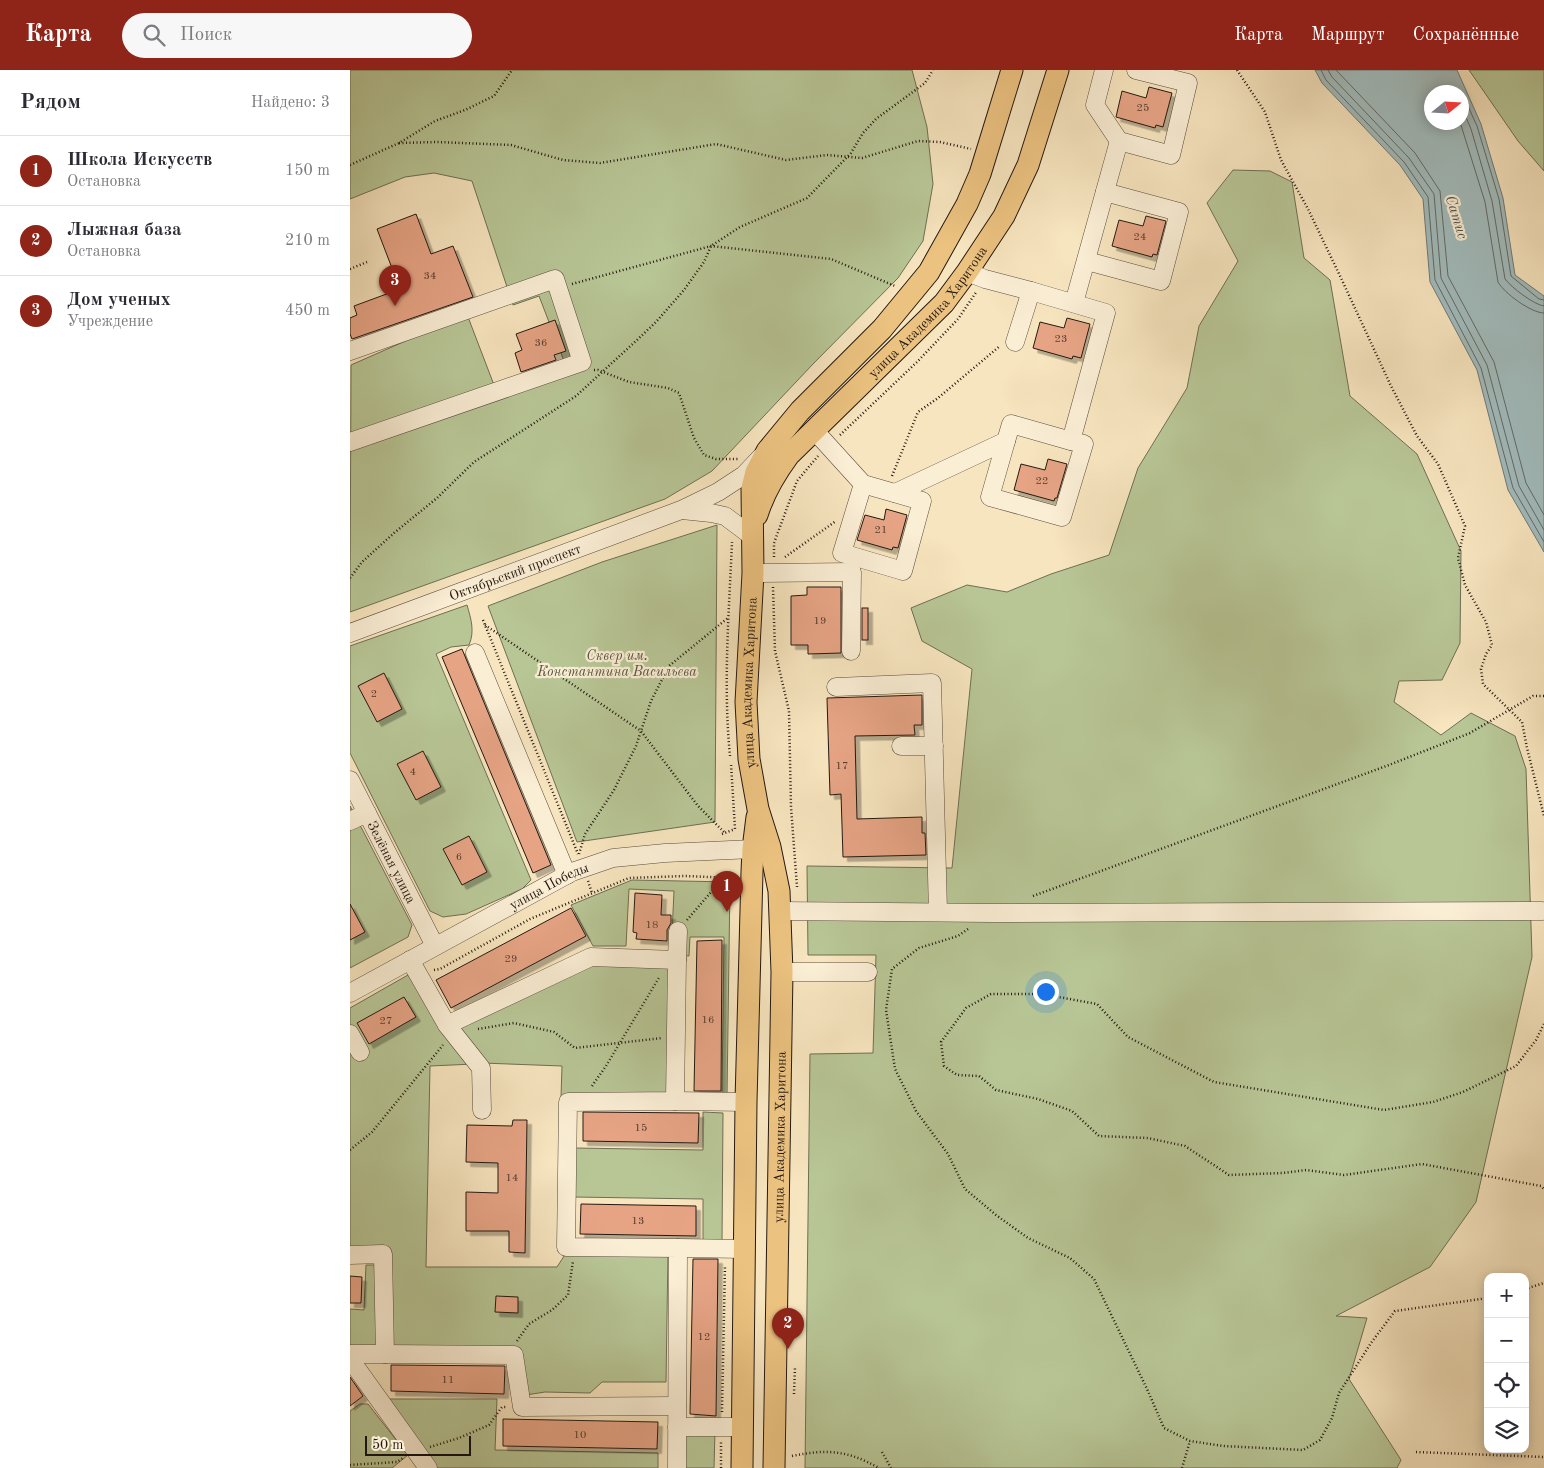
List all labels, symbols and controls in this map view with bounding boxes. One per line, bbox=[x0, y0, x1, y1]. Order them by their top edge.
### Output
search box bbox=[122, 13, 472, 58]
icon: search bbox=[140, 21, 168, 49]
text: Карта bbox=[25, 23, 92, 47]
text: Поиск bbox=[180, 26, 232, 45]
text: Карта bbox=[1234, 26, 1283, 44]
text: Маршрут bbox=[1311, 26, 1385, 44]
text: Сохранённые bbox=[1413, 26, 1519, 44]
north arrow bbox=[1424, 85, 1469, 130]
text: Рядом bbox=[20, 92, 81, 113]
text: Найдено: 3 bbox=[251, 95, 330, 111]
house number: 25 bbox=[1137, 103, 1149, 114]
text: Школа Искусств bbox=[67, 151, 213, 170]
text: 1 bbox=[31, 163, 41, 179]
text: 150 m bbox=[285, 163, 330, 179]
text: Остановка bbox=[67, 174, 141, 190]
water label: Сатис bbox=[1442, 194, 1469, 241]
text: Лыжная база bbox=[67, 221, 182, 240]
house number: 24 bbox=[1134, 232, 1146, 243]
text: 2 bbox=[31, 233, 41, 249]
text: 210 m bbox=[285, 233, 330, 249]
text: Остановка bbox=[67, 244, 141, 260]
street label: улица Академика Харитона bbox=[866, 244, 990, 381]
pin: 3 bbox=[379, 265, 411, 306]
house number: 34 bbox=[424, 271, 436, 282]
text: Дом ученых bbox=[67, 291, 171, 310]
text: 3 bbox=[31, 303, 41, 319]
text: 450 m bbox=[285, 303, 330, 319]
text: Учреждение bbox=[67, 314, 153, 330]
house number: 23 bbox=[1055, 334, 1067, 345]
house number: 36 bbox=[535, 338, 547, 349]
house number: 22 bbox=[1036, 476, 1048, 487]
house number: 21 bbox=[875, 525, 887, 536]
street label: Октябрьский проспект bbox=[448, 542, 583, 603]
street label: улица Академика Харитона bbox=[740, 597, 760, 769]
house number: 19 bbox=[814, 616, 826, 627]
park label: Сквер им. Константина Васильева bbox=[536, 649, 697, 679]
house number: 2 bbox=[371, 689, 377, 700]
house number: 17 bbox=[836, 761, 848, 772]
house number: 4 bbox=[410, 767, 416, 778]
street label: Зелёная улица bbox=[364, 819, 418, 906]
house number: 6 bbox=[456, 852, 462, 863]
street label: улица Победы bbox=[507, 861, 591, 913]
pin: 1 bbox=[711, 871, 743, 912]
house number: 18 bbox=[646, 920, 658, 931]
house number: 29 bbox=[505, 954, 517, 965]
your location bbox=[1033, 979, 1059, 1005]
house number: 16 bbox=[702, 1015, 714, 1026]
house number: 27 bbox=[380, 1016, 392, 1027]
street label: улица Академика Харитона bbox=[772, 1051, 789, 1223]
house number: 15 bbox=[635, 1123, 647, 1134]
house number: 14 bbox=[506, 1173, 518, 1184]
house number: 13 bbox=[632, 1216, 644, 1227]
map controls bbox=[1484, 1273, 1529, 1453]
button: + bbox=[1484, 1273, 1529, 1318]
pin: 2 bbox=[772, 1308, 804, 1349]
button: − bbox=[1484, 1318, 1529, 1363]
house number: 12 bbox=[698, 1332, 710, 1343]
button: locate bbox=[1484, 1363, 1529, 1408]
house number: 11 bbox=[442, 1375, 454, 1386]
button: layers bbox=[1484, 1408, 1529, 1453]
house number: 10 bbox=[574, 1430, 586, 1441]
scale bar bbox=[365, 1433, 471, 1456]
text: 50 m bbox=[372, 1438, 403, 1452]

